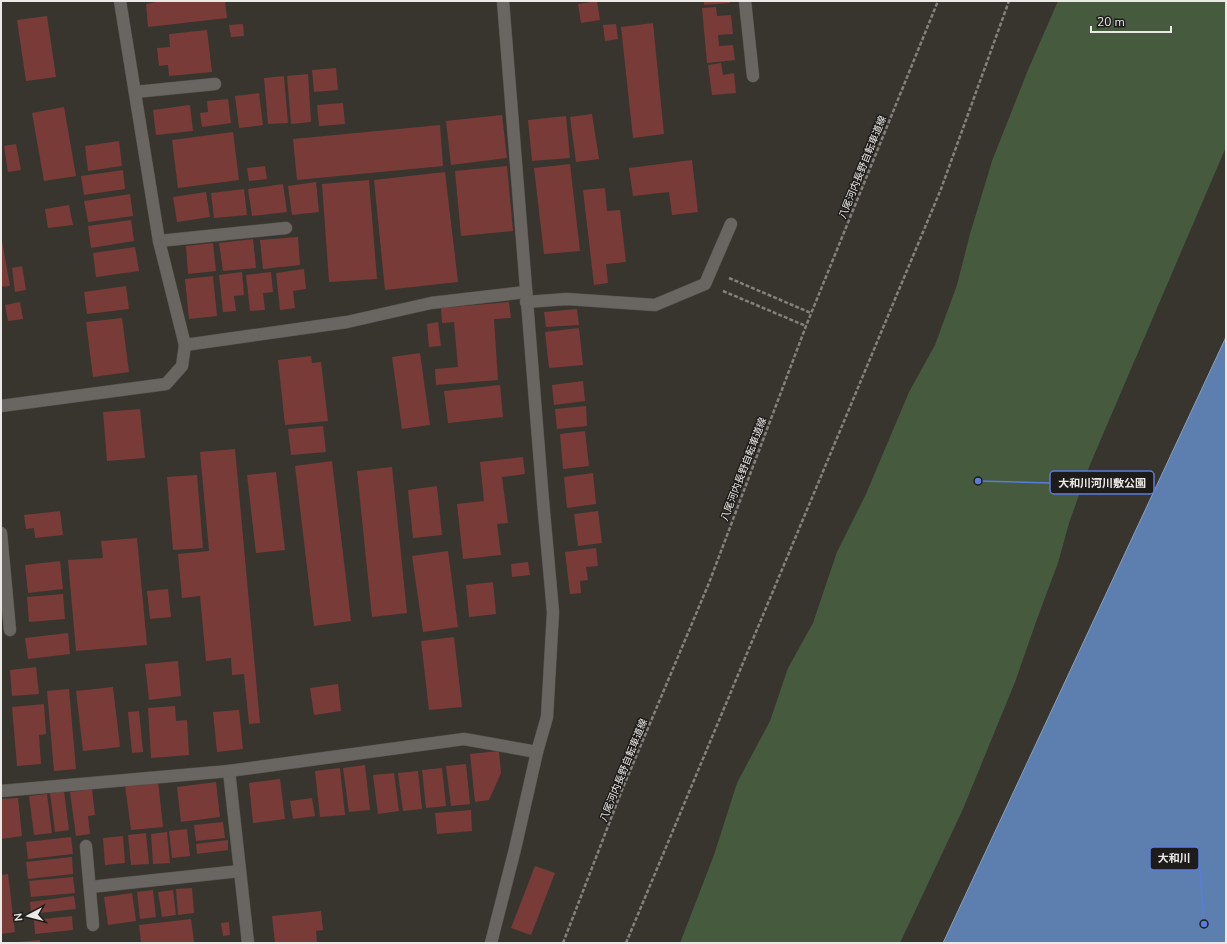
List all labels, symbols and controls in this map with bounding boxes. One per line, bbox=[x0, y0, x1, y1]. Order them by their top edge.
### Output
scale bar bbox=[1091, 8, 1171, 34]
text: 20 m bbox=[1097, 14, 1125, 30]
street label: 八尾河内長野自転車道線 bbox=[836, 114, 890, 221]
street label: 八尾河内長野自転車道線 bbox=[718, 416, 770, 523]
callout: 大和川河川敷公園 bbox=[1050, 471, 1154, 494]
text: 大和川河川敷公園 bbox=[1058, 476, 1146, 491]
street label: 八尾河内長野自転車道線 bbox=[597, 717, 651, 824]
callout: 大和川 bbox=[1150, 847, 1199, 870]
text: 大和川 bbox=[1158, 851, 1191, 866]
north arrow bbox=[8, 896, 48, 936]
text: N bbox=[11, 912, 27, 922]

